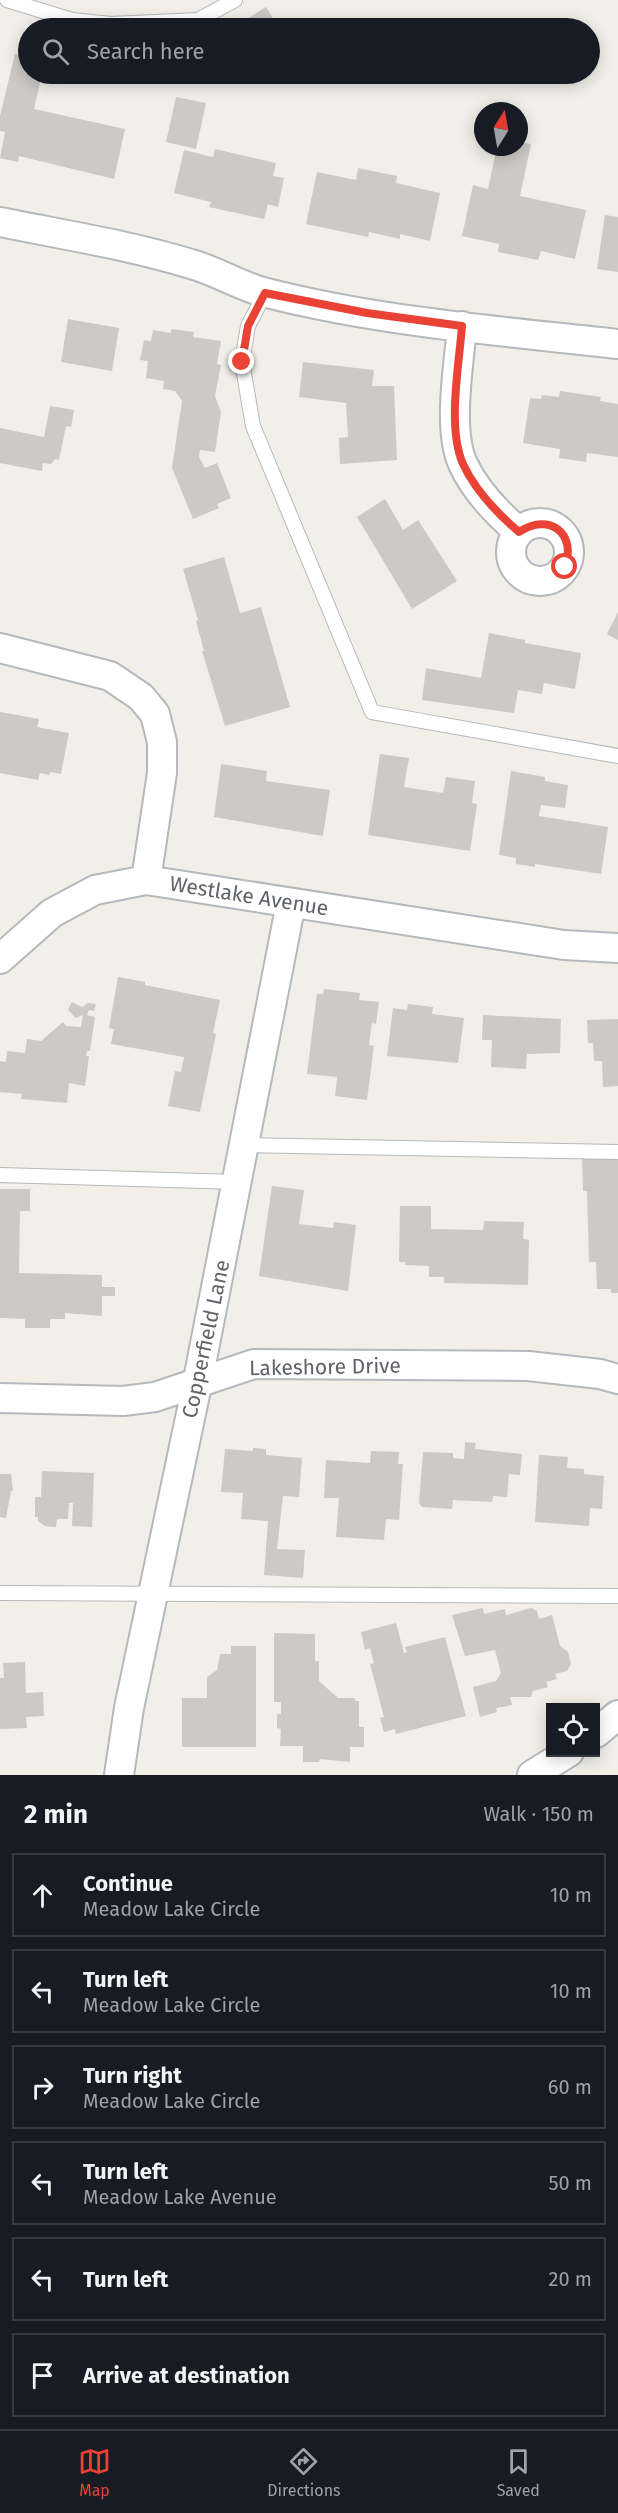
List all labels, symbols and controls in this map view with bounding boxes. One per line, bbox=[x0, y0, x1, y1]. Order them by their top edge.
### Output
search box bbox=[18, 18, 600, 84]
icon: search bbox=[39, 35, 72, 68]
text: Search here bbox=[87, 38, 205, 65]
north arrow bbox=[474, 102, 528, 156]
route end bbox=[228, 348, 254, 374]
route start bbox=[551, 553, 577, 579]
street label: Westlake Avenue bbox=[168, 871, 330, 921]
street label: Copperfield Lane bbox=[177, 1257, 235, 1421]
street label: Lakeshore Drive bbox=[249, 1353, 401, 1381]
map controls bbox=[546, 1703, 600, 1757]
button: locate bbox=[546, 1703, 600, 1757]
text: 2 min bbox=[24, 1799, 88, 1830]
text: Walk · 150 m bbox=[484, 1802, 594, 1826]
text: Continue bbox=[83, 1870, 173, 1897]
icon: ahead bbox=[26, 1879, 59, 1912]
text: 10 m bbox=[550, 1883, 592, 1907]
text: Meadow Lake Circle bbox=[83, 1897, 261, 1921]
text: Turn left bbox=[83, 1966, 168, 1993]
icon: left bbox=[26, 1975, 59, 2008]
text: 10 m bbox=[550, 1979, 592, 2003]
text: Meadow Lake Circle bbox=[83, 1993, 261, 2017]
text: Turn right bbox=[83, 2062, 182, 2089]
icon: right bbox=[26, 2071, 59, 2104]
text: 60 m bbox=[548, 2075, 592, 2099]
text: Meadow Lake Circle bbox=[83, 2089, 261, 2113]
text: Turn left bbox=[83, 2158, 168, 2185]
icon: left bbox=[26, 2167, 59, 2200]
text: 50 m bbox=[548, 2171, 592, 2195]
text: Meadow Lake Avenue bbox=[83, 2185, 277, 2209]
icon: left bbox=[26, 2263, 59, 2296]
text: Turn left bbox=[83, 2266, 168, 2293]
text: 20 m bbox=[549, 2267, 592, 2291]
icon: arrive bbox=[26, 2359, 59, 2392]
text: Arrive at destination bbox=[83, 2362, 290, 2389]
tab: Map bbox=[78, 2445, 111, 2500]
tab: Directions bbox=[267, 2445, 341, 2500]
tab: Saved bbox=[497, 2445, 540, 2500]

